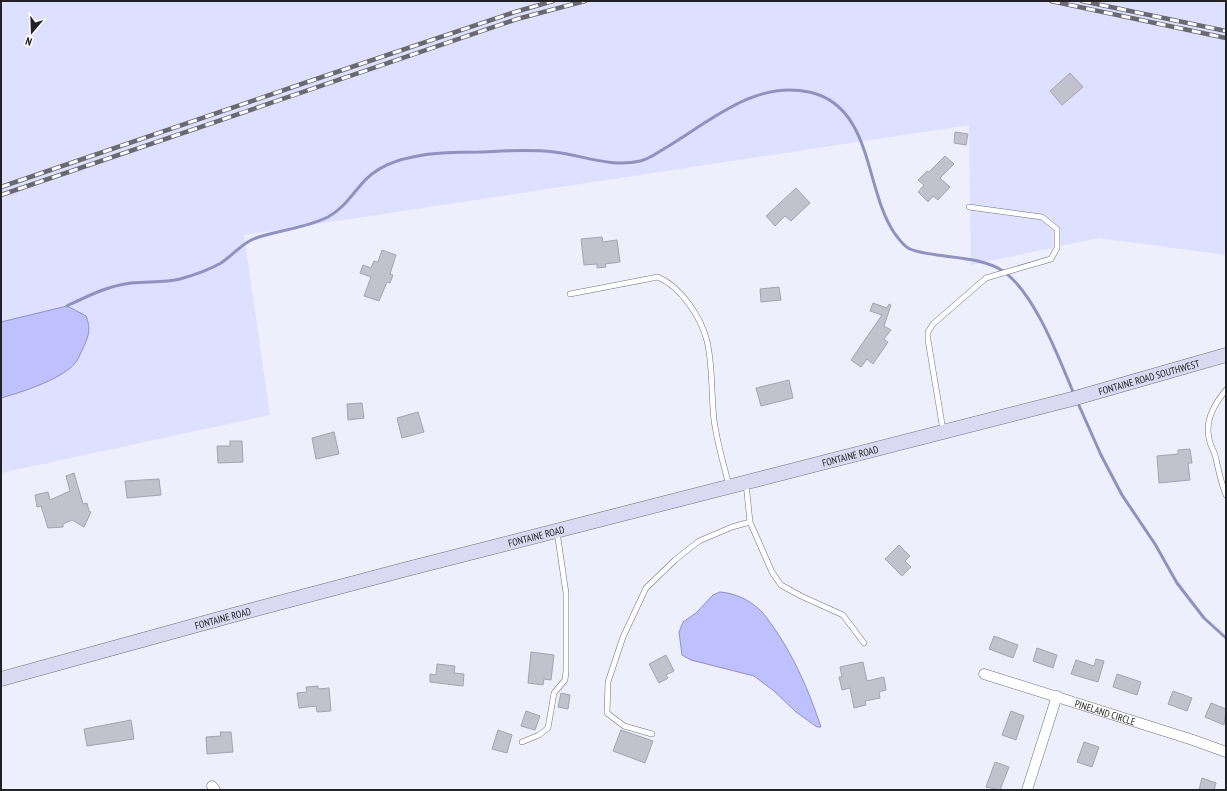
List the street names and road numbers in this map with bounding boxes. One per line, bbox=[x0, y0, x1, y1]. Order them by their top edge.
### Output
street label: FONTAINE ROAD SOUTHWEST bbox=[1097, 357, 1202, 398]
street label: FONTAINE ROAD bbox=[821, 443, 880, 470]
street label: FONTAINE ROAD bbox=[507, 523, 566, 550]
street label: FONTAINE ROAD bbox=[193, 605, 252, 632]
street label: PINELAND CIRCLE bbox=[1073, 697, 1137, 728]

